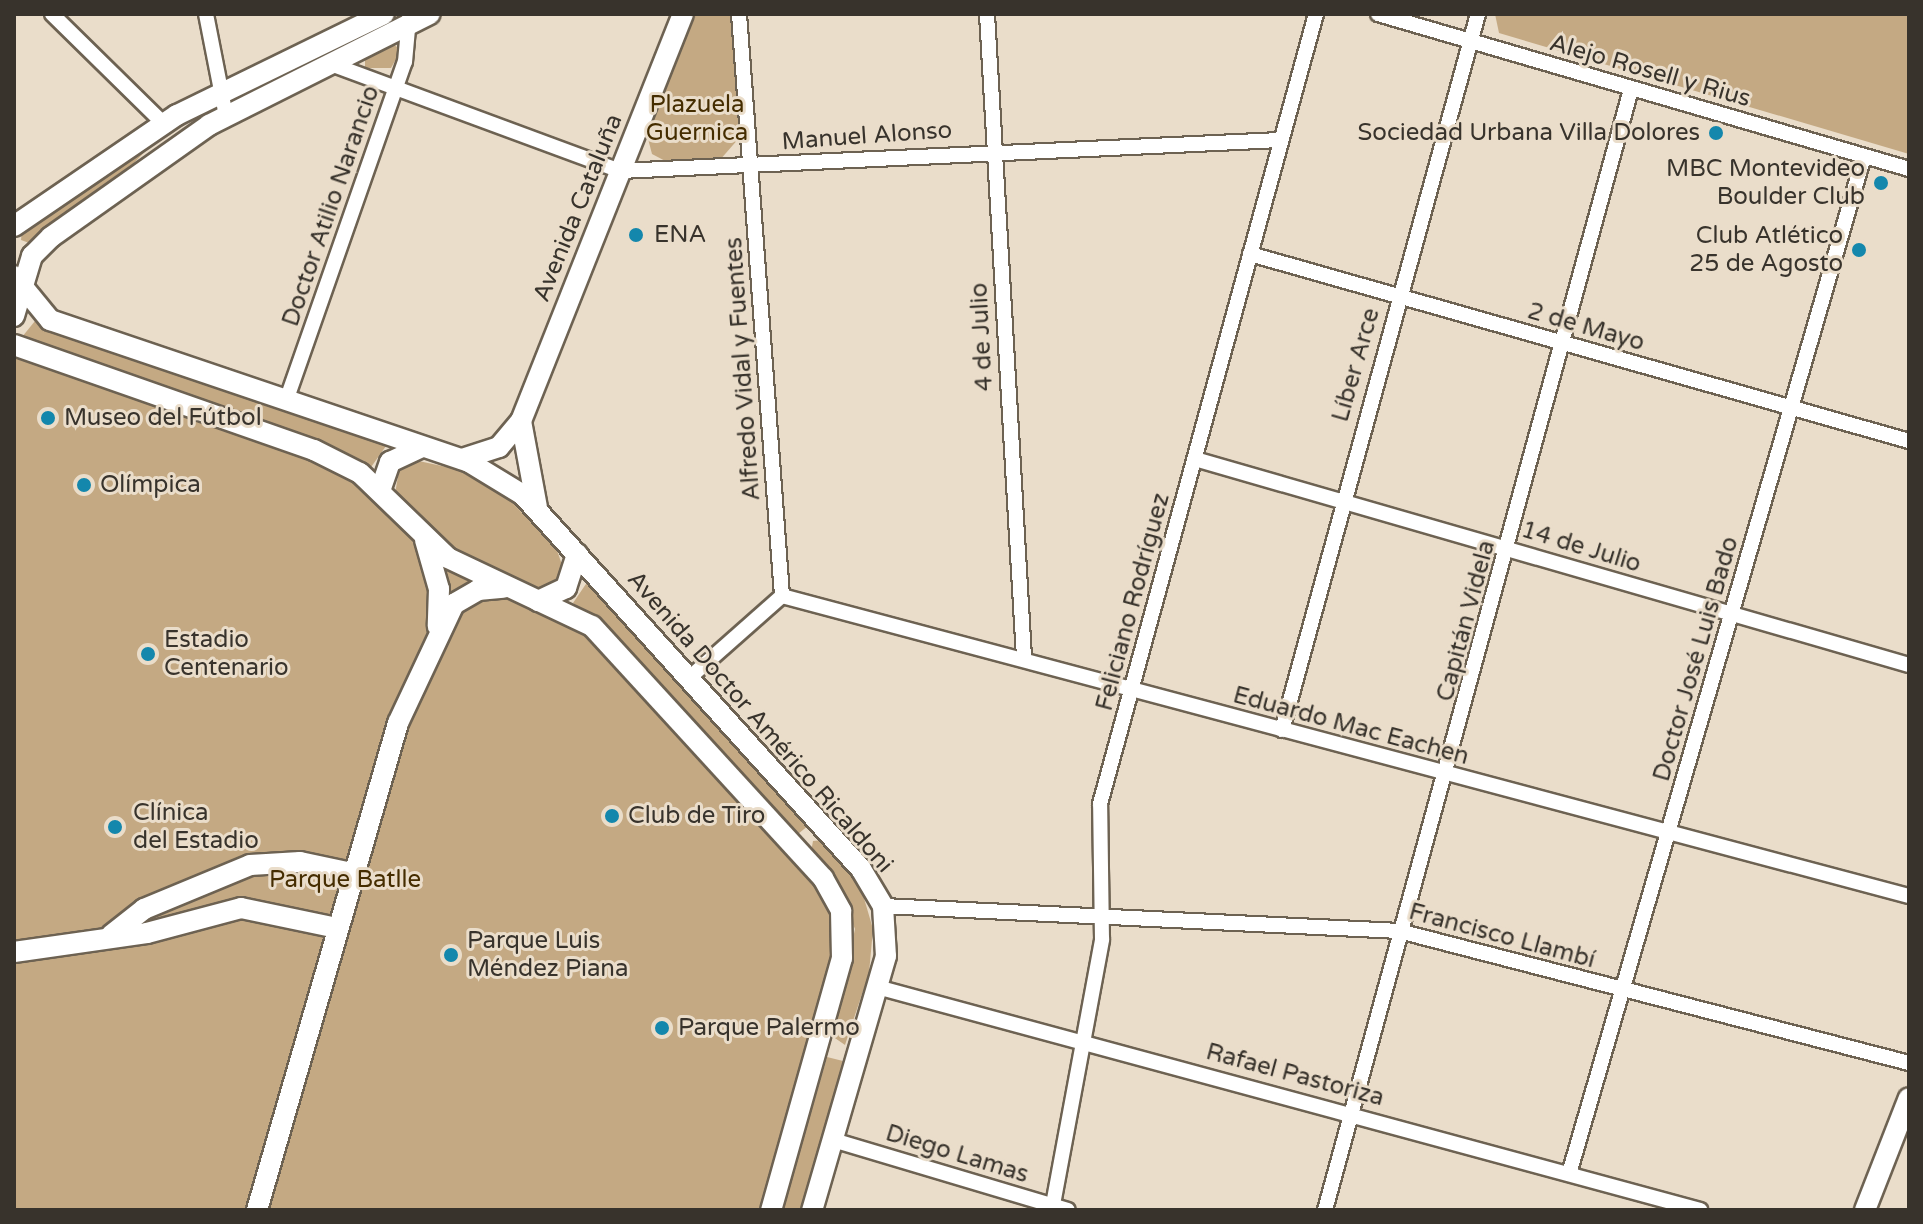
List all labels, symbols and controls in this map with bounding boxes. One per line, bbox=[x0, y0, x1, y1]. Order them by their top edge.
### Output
street label: Alejo Rosell y Rius bbox=[1546, 29, 1754, 113]
street label: Doctor Atilio Narancio bbox=[276, 82, 386, 330]
park label: Plazuela Guernica bbox=[646, 91, 748, 147]
street label: Avenida Cataluña bbox=[527, 110, 629, 306]
street label: Manuel Alonso bbox=[781, 116, 953, 156]
place label: Sociedad Urbana Villa Dolores bbox=[1358, 119, 1700, 147]
marker: Sociedad Urbana Villa Dolores bbox=[1707, 124, 1725, 142]
place label: MBC Montevideo Boulder Club bbox=[1666, 155, 1865, 211]
marker: MBC Montevideo Boulder Club bbox=[1872, 174, 1890, 192]
place label: ENA bbox=[654, 221, 706, 249]
place label: Club Atlético 25 de Agosto bbox=[1689, 222, 1843, 278]
marker: ENA bbox=[625, 224, 647, 246]
street label: Alfredo Vidal y Fuentes bbox=[719, 236, 767, 502]
marker: Club Atlético 25 de Agosto bbox=[1850, 241, 1868, 259]
street label: 4 de Julio bbox=[965, 282, 999, 392]
street label: 2 de Mayo bbox=[1524, 297, 1648, 357]
street label: Líber Arce bbox=[1326, 305, 1386, 425]
place label: Museo del Fútbol bbox=[64, 404, 262, 432]
marker: Museo del Fútbol bbox=[39, 409, 57, 427]
place label: Olímpica bbox=[100, 471, 201, 499]
marker: Olímpica bbox=[75, 476, 93, 494]
street label: Feliciano Rodríguez bbox=[1090, 490, 1176, 714]
street label: 14 de Julio bbox=[1518, 515, 1644, 579]
street label: Doctor José Luis Bado bbox=[1647, 533, 1745, 785]
street label: Capitán Videla bbox=[1431, 537, 1501, 705]
street label: Avenida Doctor Américo Ricaldoni bbox=[621, 565, 899, 879]
place label: Estadio Centenario bbox=[164, 626, 289, 682]
marker: Estadio Centenario bbox=[139, 645, 157, 663]
street label: Eduardo Mac Eachen bbox=[1230, 681, 1472, 771]
place label: Clínica del Estadio bbox=[133, 799, 259, 855]
place label: Club de Tiro bbox=[628, 802, 765, 830]
marker: Club de Tiro bbox=[603, 807, 621, 825]
marker: Clínica del Estadio bbox=[104, 816, 126, 838]
park label: Parque Batlle bbox=[269, 866, 421, 894]
street label: Francisco Llambí bbox=[1406, 897, 1598, 975]
place label: Parque Luis Méndez Piana bbox=[467, 927, 628, 983]
marker: Parque Luis Méndez Piana bbox=[442, 946, 460, 964]
place label: Parque Palermo bbox=[678, 1014, 860, 1042]
marker: Parque Palermo bbox=[653, 1019, 671, 1037]
street label: Rafael Pastoriza bbox=[1203, 1037, 1387, 1113]
street label: Diego Lamas bbox=[882, 1119, 1032, 1189]

